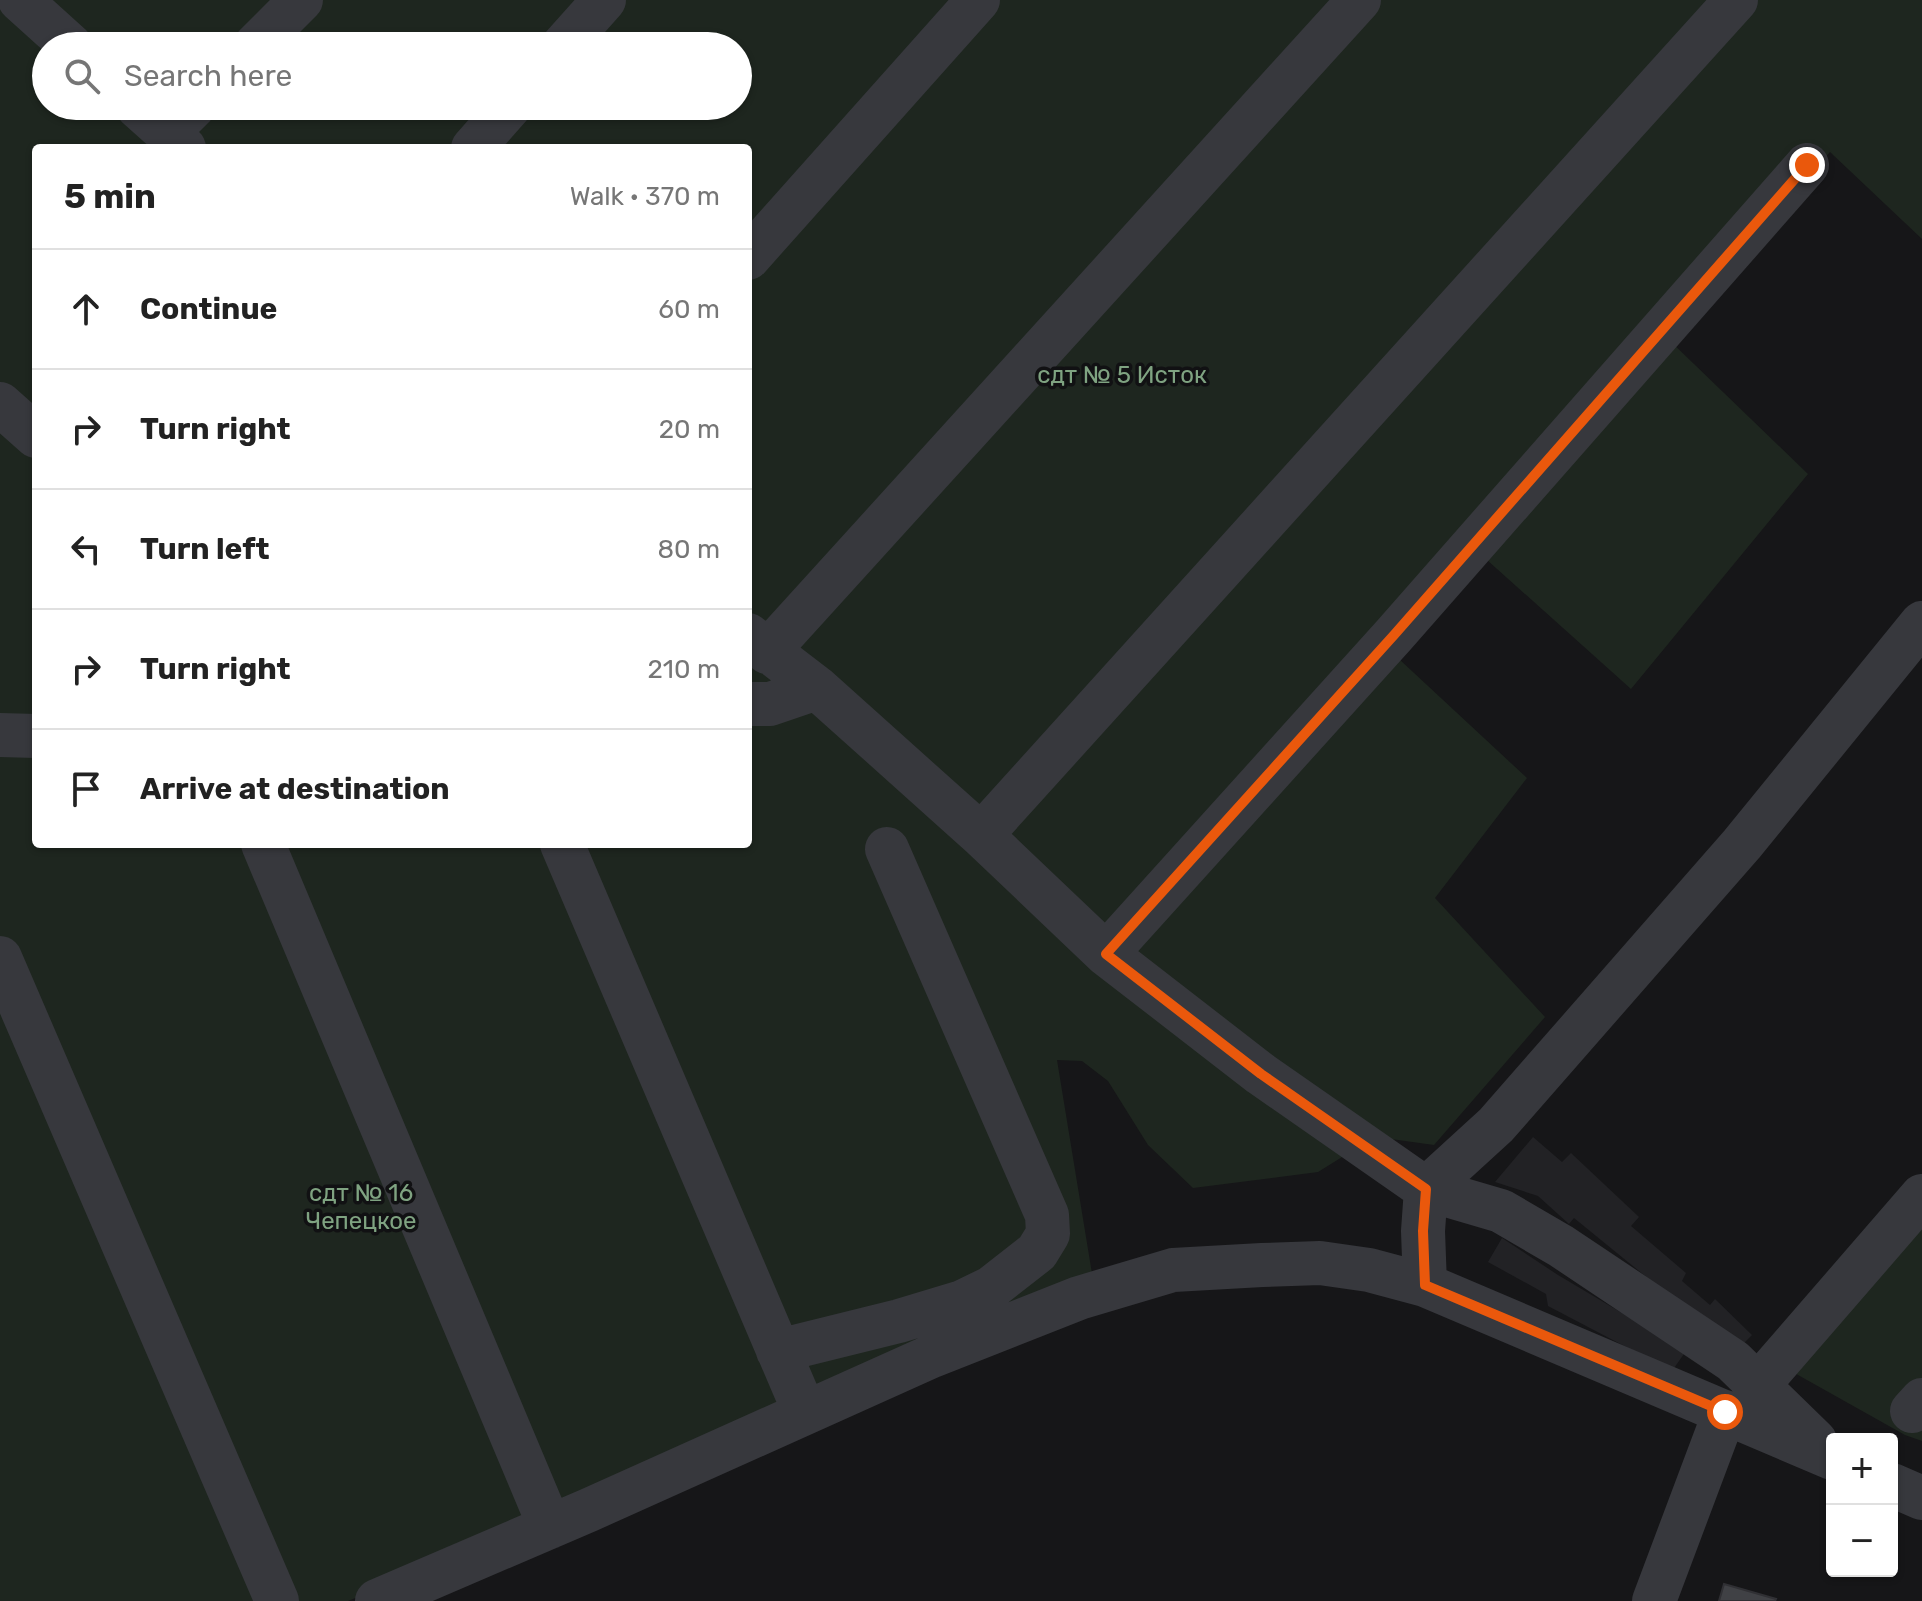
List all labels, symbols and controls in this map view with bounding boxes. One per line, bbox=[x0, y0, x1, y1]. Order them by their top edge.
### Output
search box bbox=[32, 32, 752, 120]
icon: search bbox=[60, 54, 104, 98]
text: Search here bbox=[124, 58, 292, 94]
route end bbox=[1789, 147, 1825, 183]
text: 5 min bbox=[64, 176, 156, 217]
text: Walk · 370 m bbox=[570, 181, 720, 212]
icon: ahead bbox=[64, 287, 108, 331]
text: Continue bbox=[140, 291, 277, 327]
text: 60 m bbox=[658, 294, 720, 325]
park label: сдт № 5 Исток bbox=[1037, 361, 1207, 389]
icon: right bbox=[64, 407, 108, 451]
text: Turn right bbox=[140, 411, 291, 447]
text: 20 m bbox=[659, 414, 720, 445]
icon: left bbox=[64, 527, 108, 571]
text: Turn left bbox=[140, 531, 270, 567]
text: 80 m bbox=[657, 534, 720, 565]
icon: right bbox=[64, 647, 108, 691]
text: Turn right bbox=[140, 651, 291, 687]
text: 210 m bbox=[648, 654, 720, 685]
icon: arrive bbox=[64, 767, 108, 811]
text: Arrive at destination bbox=[140, 771, 450, 807]
park label: сдт № 16 Чепецкое bbox=[305, 1179, 417, 1235]
route start bbox=[1707, 1394, 1743, 1430]
map controls bbox=[1826, 1433, 1898, 1577]
button: + bbox=[1826, 1433, 1898, 1505]
button: − bbox=[1826, 1505, 1898, 1577]

